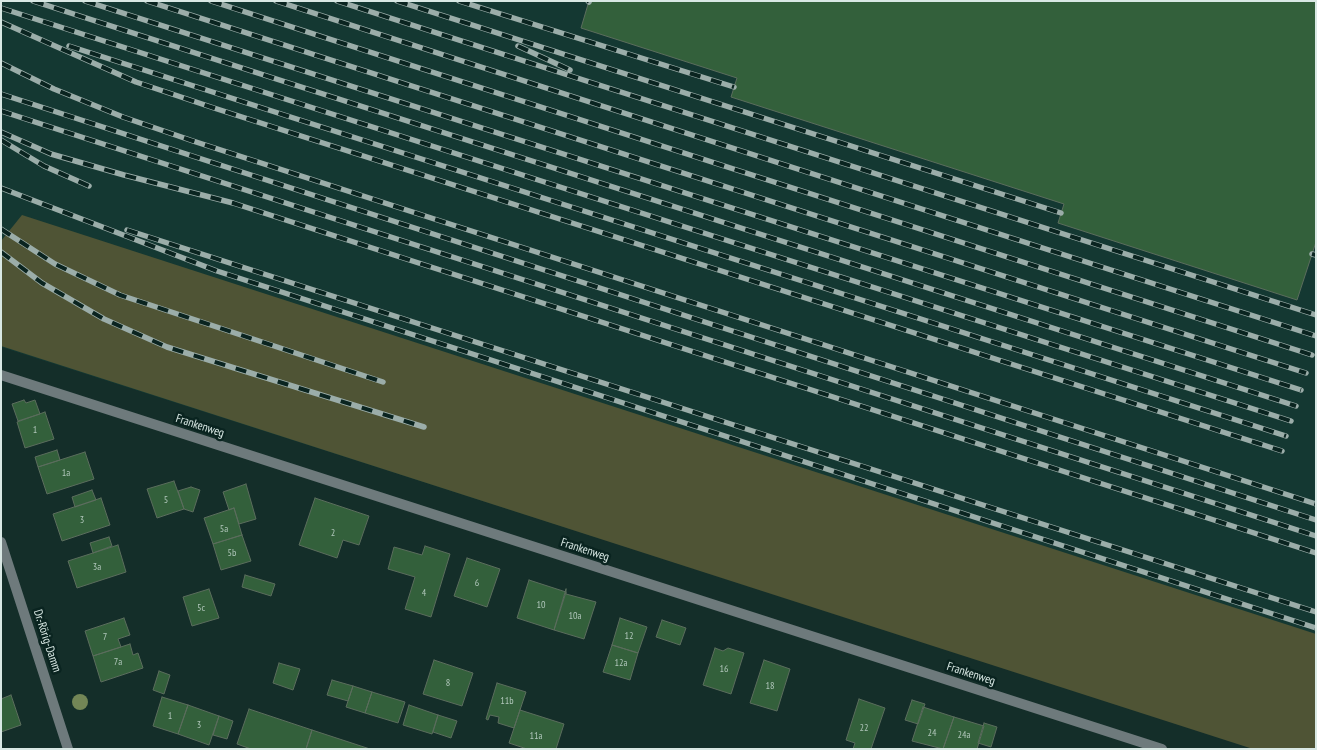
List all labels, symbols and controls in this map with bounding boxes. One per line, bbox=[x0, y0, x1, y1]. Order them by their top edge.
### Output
street label: Frankenweg bbox=[174, 411, 226, 441]
house number: 1 bbox=[33, 424, 37, 436]
house number: 1a bbox=[62, 467, 70, 479]
house number: 5 bbox=[164, 494, 168, 506]
house number: 3 bbox=[80, 514, 84, 526]
house number: 5a bbox=[220, 523, 228, 535]
house number: 2 bbox=[331, 527, 335, 539]
street label: Frankenweg bbox=[559, 535, 611, 565]
house number: 5b bbox=[228, 547, 236, 559]
house number: 3a bbox=[93, 561, 101, 573]
house number: 6 bbox=[475, 577, 479, 589]
house number: 4 bbox=[422, 587, 426, 599]
house number: 10 bbox=[537, 599, 545, 611]
house number: 5c bbox=[197, 602, 205, 614]
street label: Dr.-Rörig-Damm bbox=[30, 608, 64, 674]
house number: 10a bbox=[569, 610, 581, 622]
house number: 12 bbox=[625, 630, 633, 642]
house number: 7 bbox=[103, 631, 107, 643]
house number: 7a bbox=[114, 656, 122, 668]
house number: 12a bbox=[615, 657, 627, 669]
street label: Frankenweg bbox=[945, 659, 997, 689]
house number: 16 bbox=[720, 663, 728, 675]
house number: 8 bbox=[446, 677, 450, 689]
house number: 18 bbox=[766, 680, 774, 692]
house number: 11b bbox=[500, 695, 514, 707]
house number: 1 bbox=[168, 710, 172, 722]
house number: 3 bbox=[197, 719, 201, 731]
house number: 22 bbox=[860, 722, 868, 734]
house number: 24 bbox=[928, 727, 936, 739]
house number: 24a bbox=[958, 729, 970, 741]
house number: 11a bbox=[530, 730, 542, 742]

